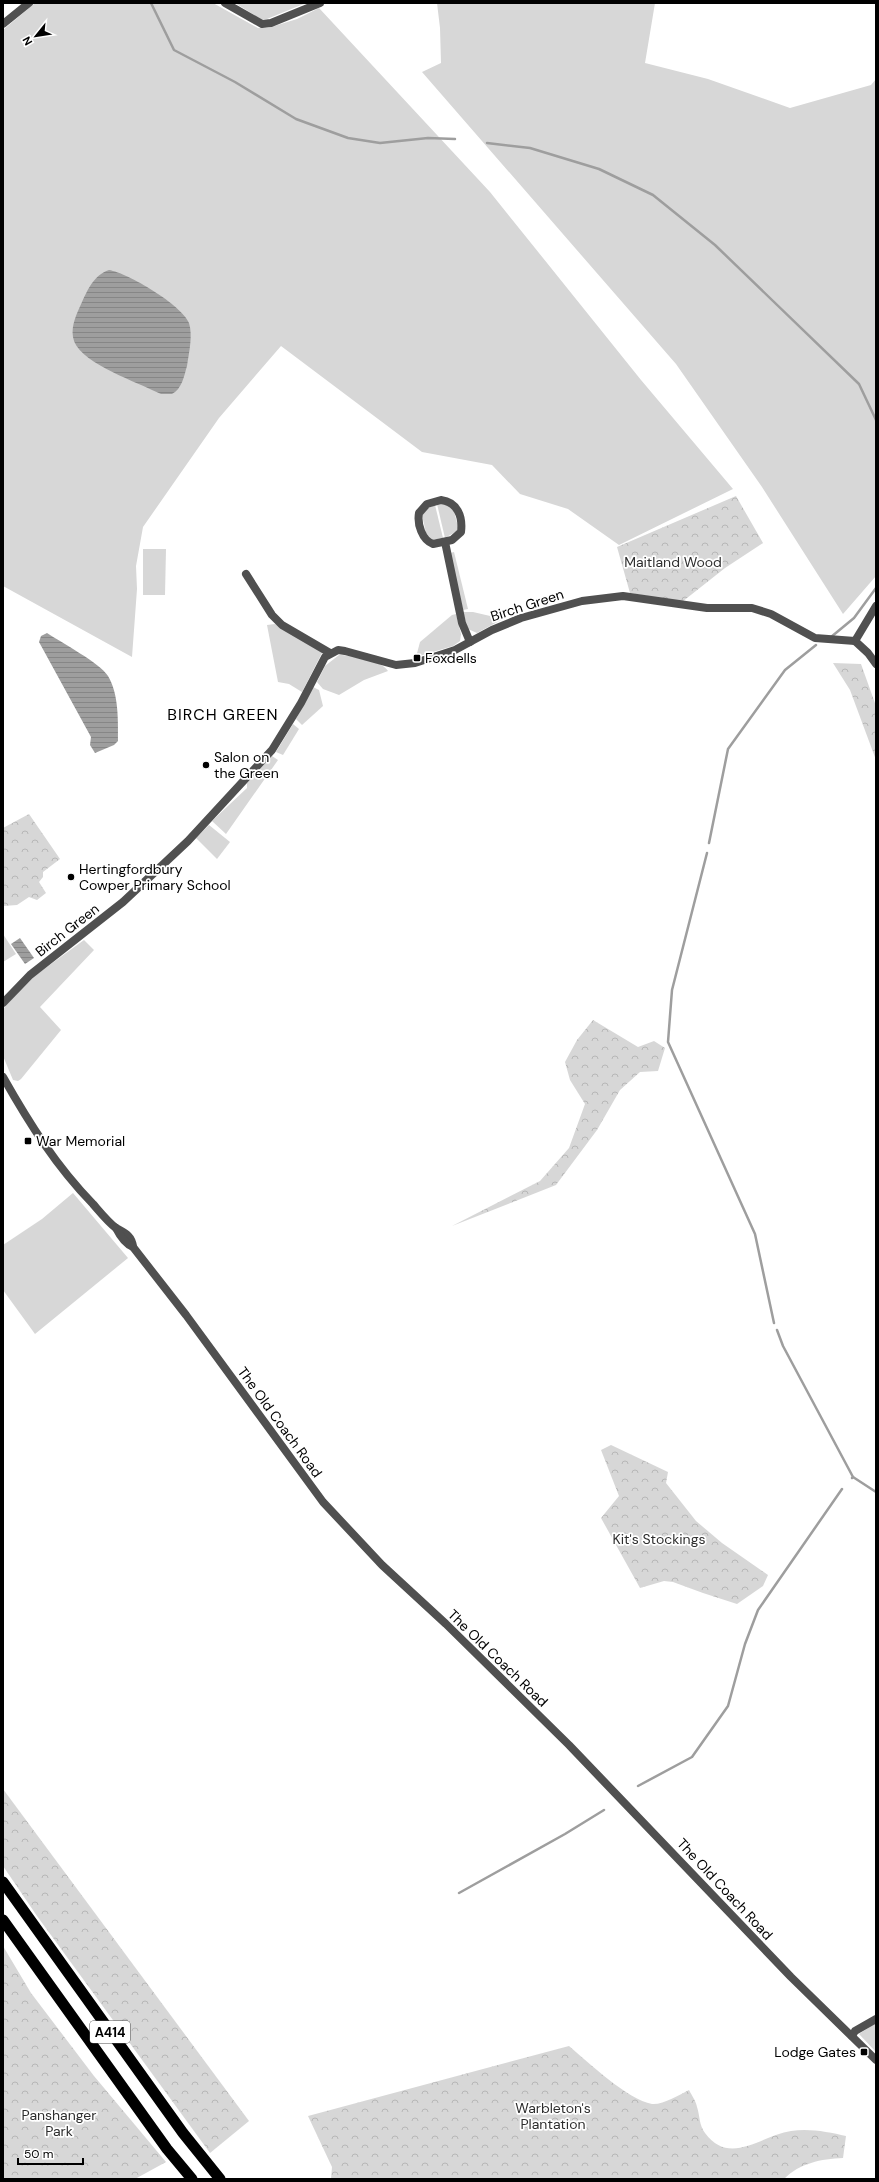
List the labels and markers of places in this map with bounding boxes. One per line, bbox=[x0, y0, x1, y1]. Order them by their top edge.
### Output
place label: Foxdells bbox=[425, 649, 477, 667]
marker: Foxdells bbox=[412, 653, 422, 663]
place label: Salon on the Green bbox=[214, 748, 279, 782]
marker: Salon on the Green bbox=[201, 760, 211, 770]
place label: Hertingfordbury Cowper Primary School bbox=[79, 860, 231, 894]
marker: Hertingfordbury Cowper Primary School bbox=[66, 872, 76, 882]
place label: War Memorial bbox=[36, 1132, 125, 1150]
marker: War Memorial bbox=[23, 1136, 33, 1146]
place label: Lodge Gates bbox=[774, 2043, 856, 2061]
marker: Lodge Gates bbox=[859, 2047, 869, 2057]

